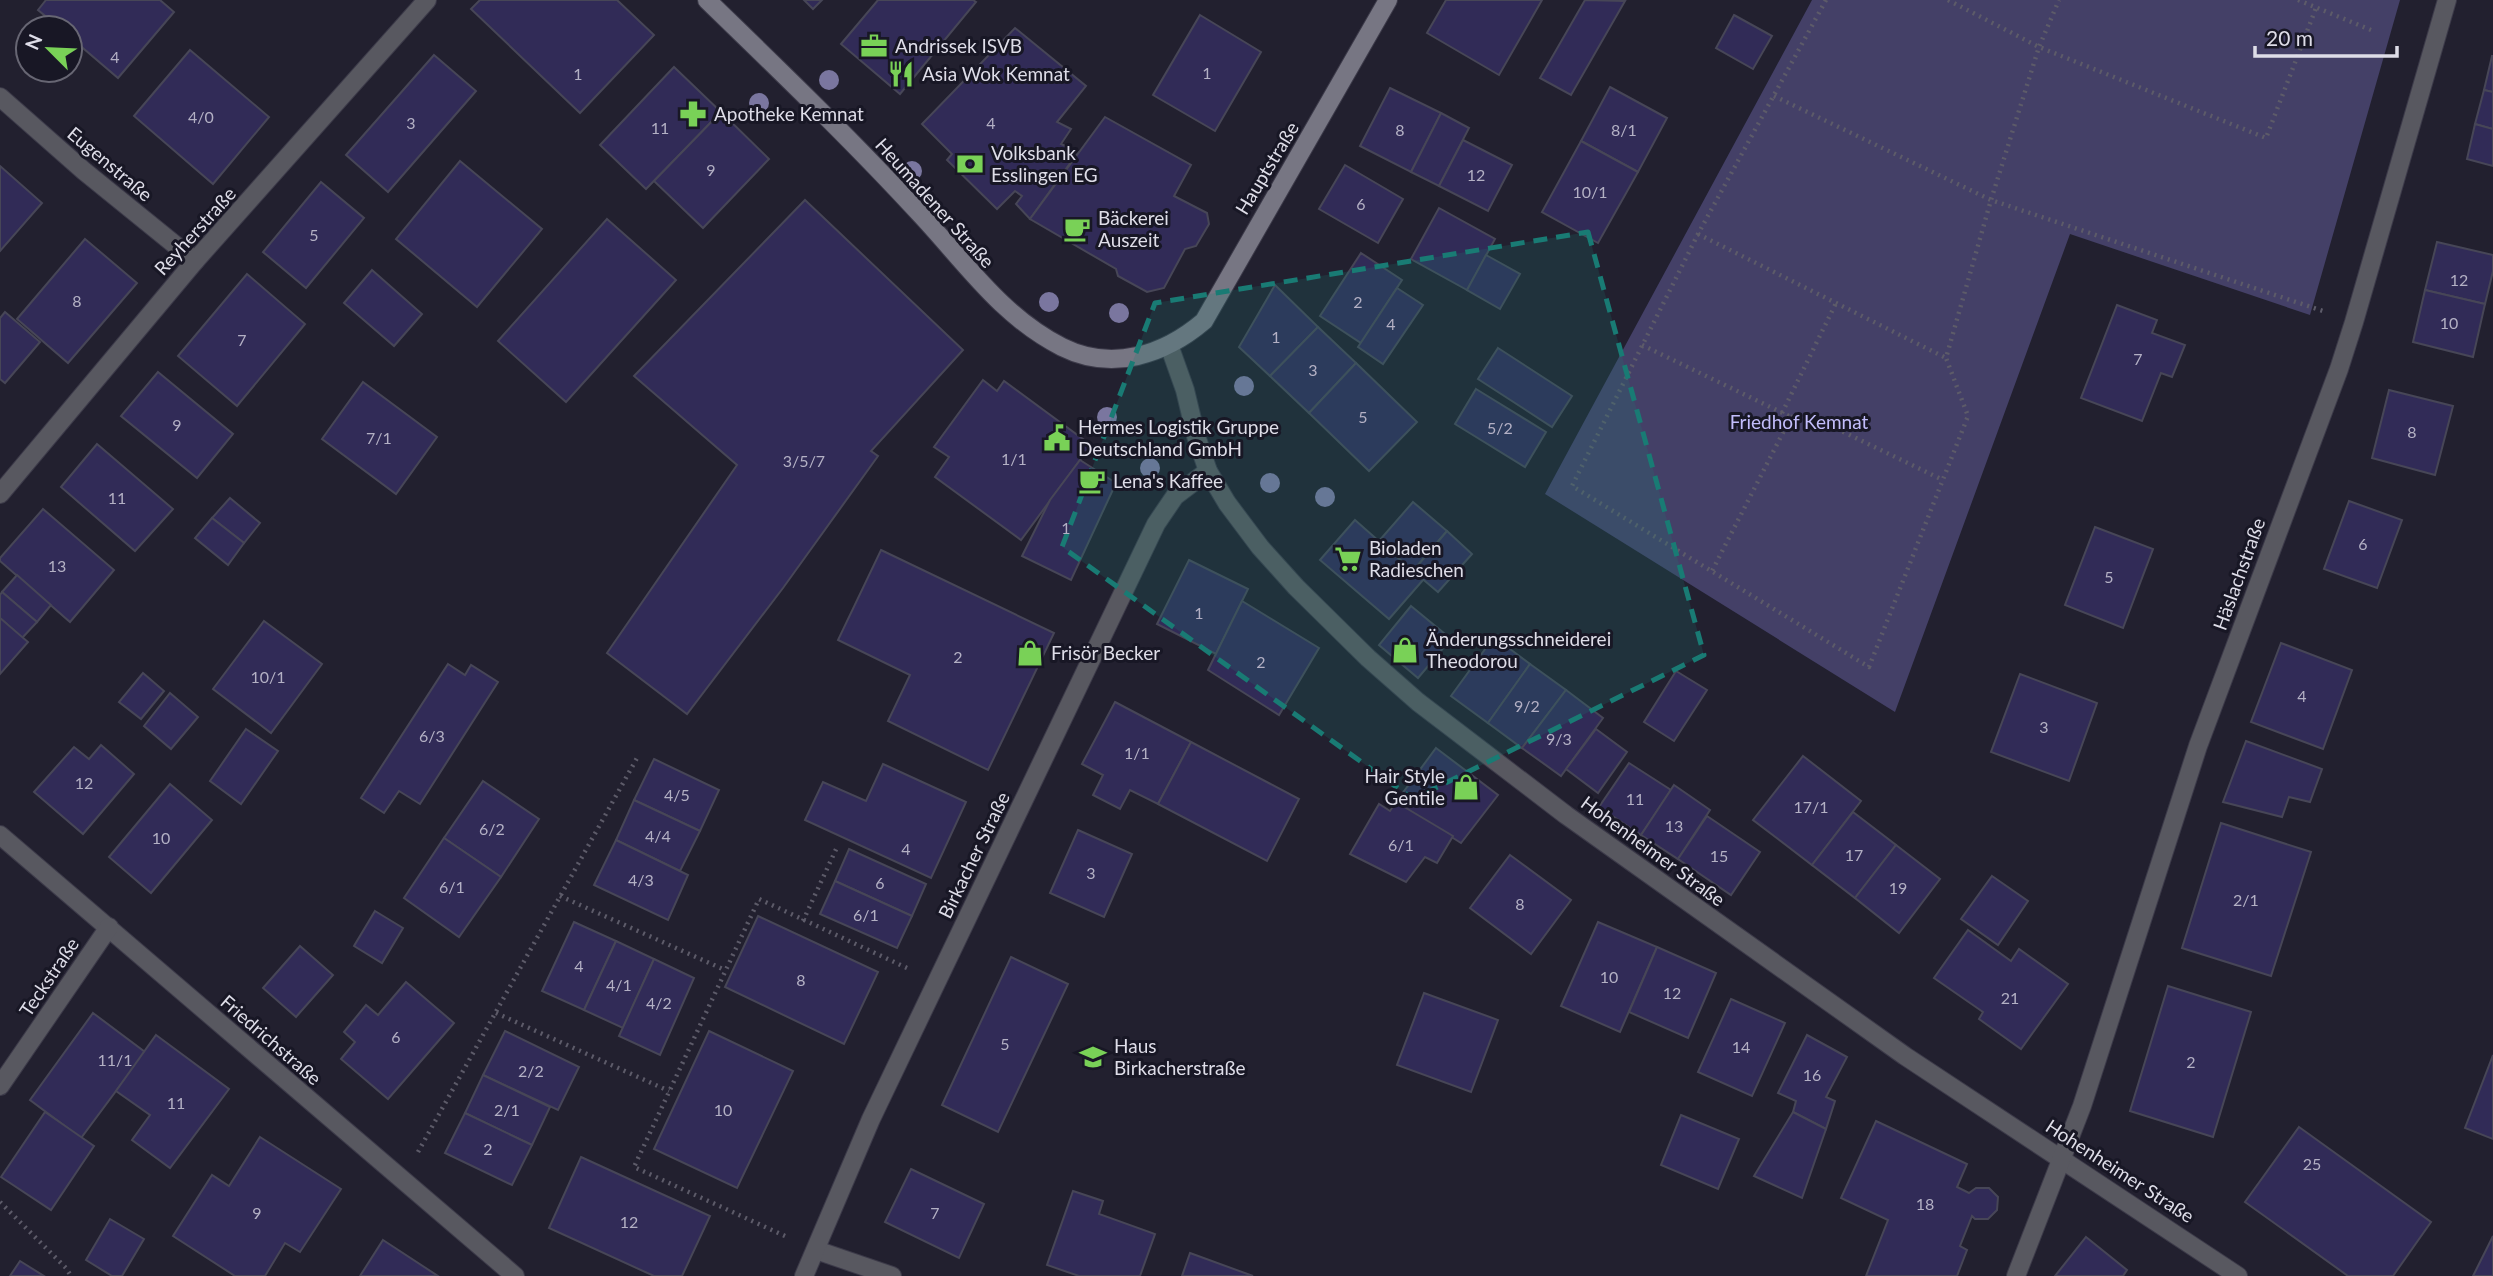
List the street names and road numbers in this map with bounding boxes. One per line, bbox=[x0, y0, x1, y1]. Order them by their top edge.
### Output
street label: Hauptstraße bbox=[1230, 117, 1303, 218]
street label: Eugenstraße bbox=[63, 121, 157, 206]
street label: Heumadener Straße bbox=[871, 133, 1000, 272]
street label: Reyherstraße bbox=[149, 182, 240, 279]
street label: Häslachstraße bbox=[2208, 515, 2269, 633]
street label: Birkacher Straße bbox=[933, 788, 1014, 922]
street label: Hohenheimer Straße bbox=[1577, 791, 1730, 911]
street label: Teckstraße bbox=[14, 933, 83, 1020]
street label: Friedrichstraße bbox=[216, 990, 326, 1089]
street label: Hohenheimer Straße bbox=[2042, 1114, 2199, 1227]

